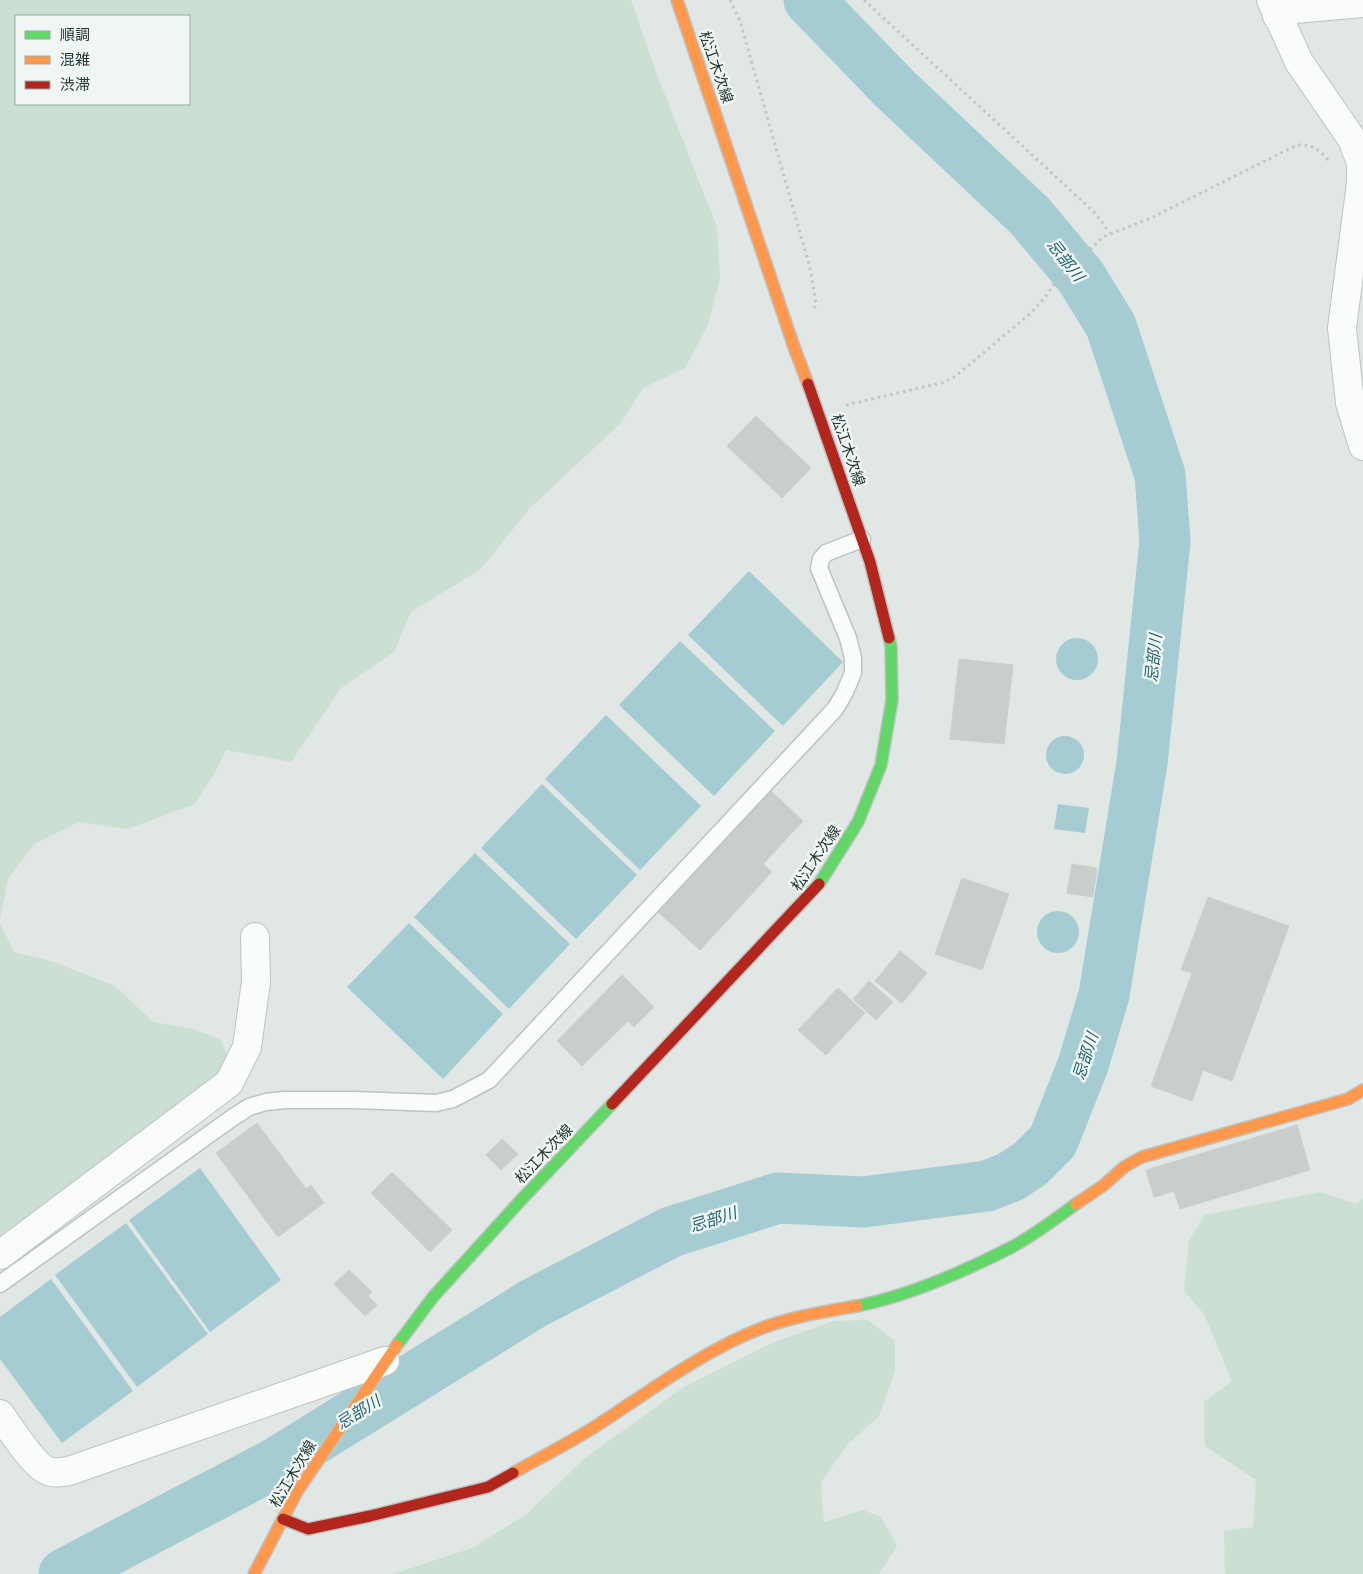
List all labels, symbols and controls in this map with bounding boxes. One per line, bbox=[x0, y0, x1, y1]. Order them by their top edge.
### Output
legend bbox=[15, 15, 190, 105]
text: 順調 bbox=[60, 26, 90, 44]
street label: 松江木次線 bbox=[695, 29, 737, 105]
text: 混雑 bbox=[60, 51, 90, 69]
text: 渋滞 bbox=[60, 76, 90, 94]
water label: 忌部川 bbox=[1043, 236, 1089, 287]
street label: 松江木次線 bbox=[827, 412, 869, 488]
water label: 忌部川 bbox=[1142, 631, 1166, 683]
street label: 松江木次線 bbox=[788, 822, 844, 894]
water label: 忌部川 bbox=[1069, 1028, 1103, 1082]
street label: 松江木次線 bbox=[511, 1121, 577, 1187]
water label: 忌部川 bbox=[687, 1202, 741, 1236]
water label: 忌部川 bbox=[333, 1391, 385, 1433]
street label: 松江木次線 bbox=[266, 1437, 320, 1511]

